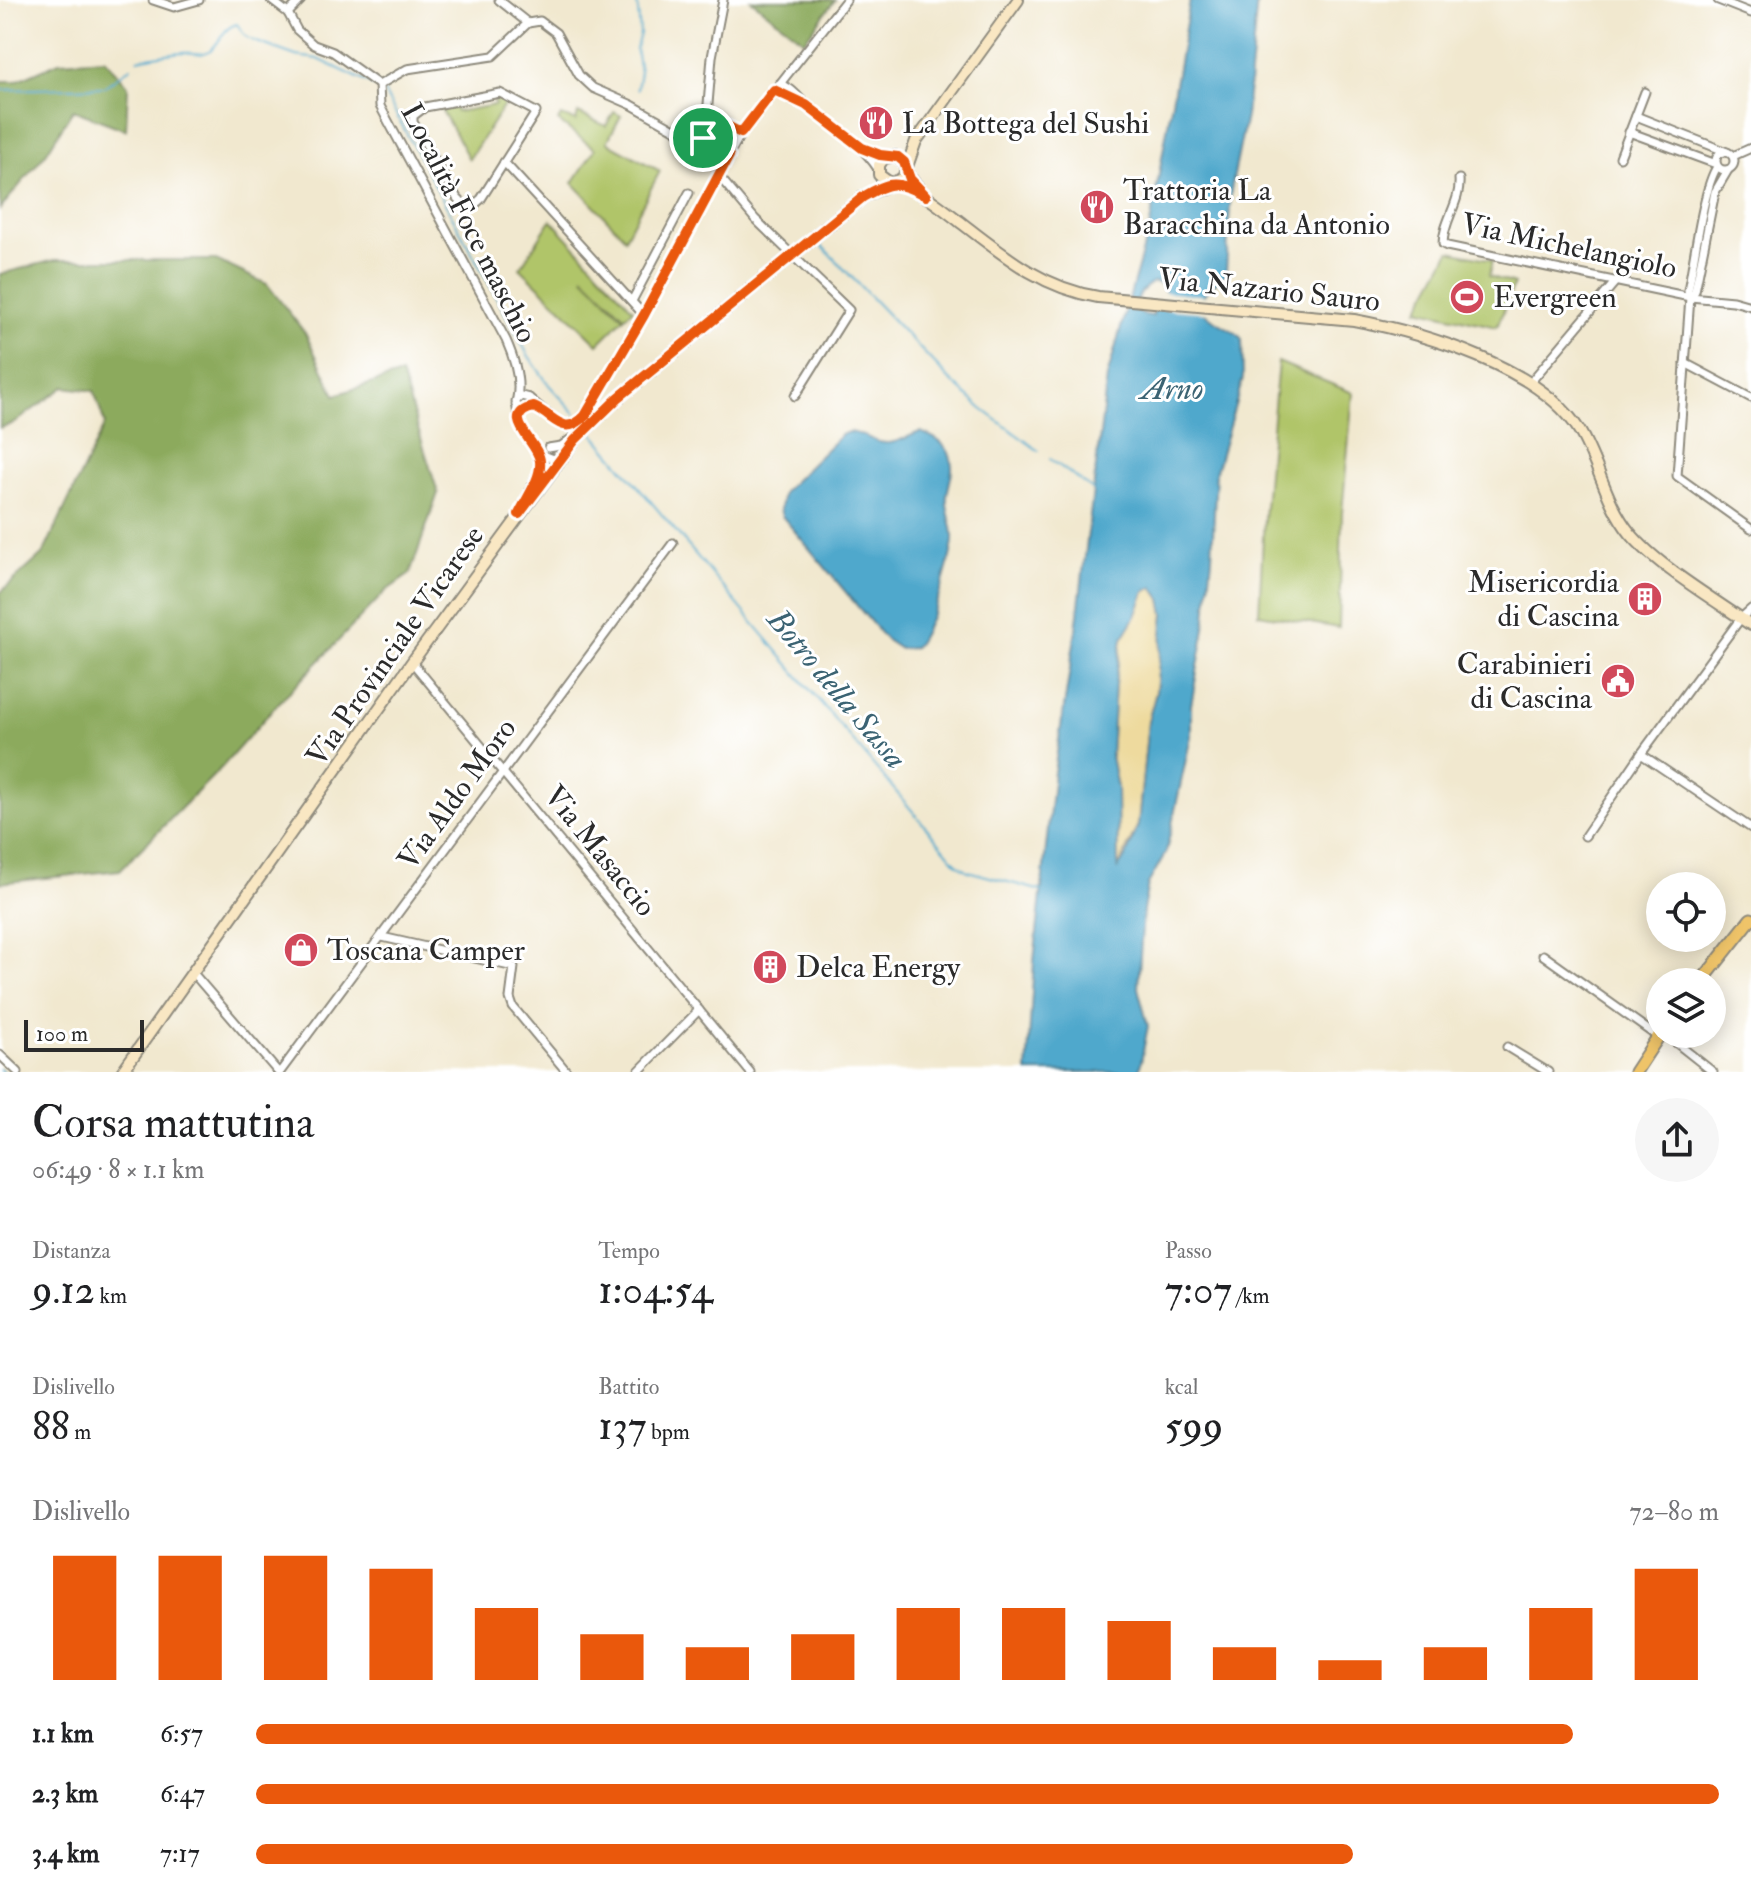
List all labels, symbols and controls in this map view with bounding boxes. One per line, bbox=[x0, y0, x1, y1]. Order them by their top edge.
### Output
street label: Località Foce maschio bbox=[393, 97, 545, 349]
pin bbox=[669, 104, 737, 172]
restaurant icon: La Bottega del Sushi bbox=[857, 104, 895, 142]
place label: La Bottega del Sushi bbox=[902, 105, 1149, 142]
icon: arrive bbox=[681, 116, 725, 160]
place label: Trattoria La Baracchina da Antonio bbox=[1123, 172, 1390, 243]
restaurant icon: Trattoria La Baracchina da Antonio bbox=[1078, 188, 1116, 226]
street label: Via Michelangiolo bbox=[1458, 205, 1680, 287]
street label: Via Nazario Sauro bbox=[1156, 260, 1382, 320]
sports icon: Evergreen bbox=[1448, 278, 1486, 316]
place label: Evergreen bbox=[1493, 279, 1617, 316]
water label: Arno bbox=[1138, 369, 1203, 409]
street label: Via Provinciale Vicarese bbox=[298, 519, 492, 773]
place label: Misericordia di Cascina bbox=[1468, 564, 1620, 635]
building icon: Misericordia di Cascina bbox=[1626, 580, 1664, 618]
water label: Botro della Sassa bbox=[757, 599, 916, 777]
place label: Carabinieri di Cascina bbox=[1457, 646, 1593, 717]
public building icon: Carabinieri di Cascina bbox=[1599, 662, 1637, 700]
street label: Via Aldo Moro bbox=[390, 711, 524, 877]
street label: Via Masaccio bbox=[536, 778, 664, 924]
map controls bbox=[1646, 872, 1726, 1048]
button: locate bbox=[1646, 872, 1726, 952]
shop icon: Toscana Camper bbox=[282, 931, 320, 969]
place label: Toscana Camper bbox=[327, 932, 525, 969]
building icon: Delca Energy bbox=[751, 948, 789, 986]
place label: Delca Energy bbox=[796, 949, 961, 986]
button: layers bbox=[1646, 968, 1726, 1048]
scale bar bbox=[24, 1016, 144, 1052]
text: 100 m bbox=[36, 1020, 88, 1048]
text: Corsa mattutina bbox=[32, 1096, 314, 1151]
button: share bbox=[1635, 1098, 1719, 1182]
text: 06:49 · 8 × 1.1 km bbox=[32, 1154, 204, 1186]
text: Distanza bbox=[32, 1237, 111, 1265]
text: Tempo bbox=[598, 1237, 660, 1265]
text: Passo bbox=[1165, 1237, 1212, 1265]
text: 9.12 bbox=[32, 1265, 95, 1316]
text: 1:04:54 bbox=[598, 1265, 712, 1316]
text: 7:07 bbox=[1165, 1265, 1232, 1316]
text: km bbox=[95, 1282, 127, 1310]
text: /km bbox=[1232, 1282, 1270, 1310]
text: Dislivello bbox=[32, 1373, 115, 1401]
text: Battito bbox=[598, 1373, 659, 1401]
text: kcal bbox=[1165, 1373, 1198, 1401]
text: 88 bbox=[32, 1401, 70, 1452]
text: 137 bbox=[598, 1401, 646, 1452]
text: 599 bbox=[1165, 1401, 1223, 1452]
text: m bbox=[70, 1418, 91, 1446]
text: bpm bbox=[646, 1418, 690, 1446]
text: Dislivello bbox=[32, 1496, 130, 1528]
text: 72–80 m bbox=[1630, 1496, 1719, 1528]
text: 1.1 km bbox=[32, 1718, 94, 1750]
text: 6:57 bbox=[160, 1718, 203, 1750]
text: 2.3 km bbox=[32, 1778, 98, 1810]
text: 6:47 bbox=[160, 1778, 205, 1810]
text: 3.4 km bbox=[32, 1838, 99, 1870]
text: 7:17 bbox=[160, 1838, 200, 1870]

